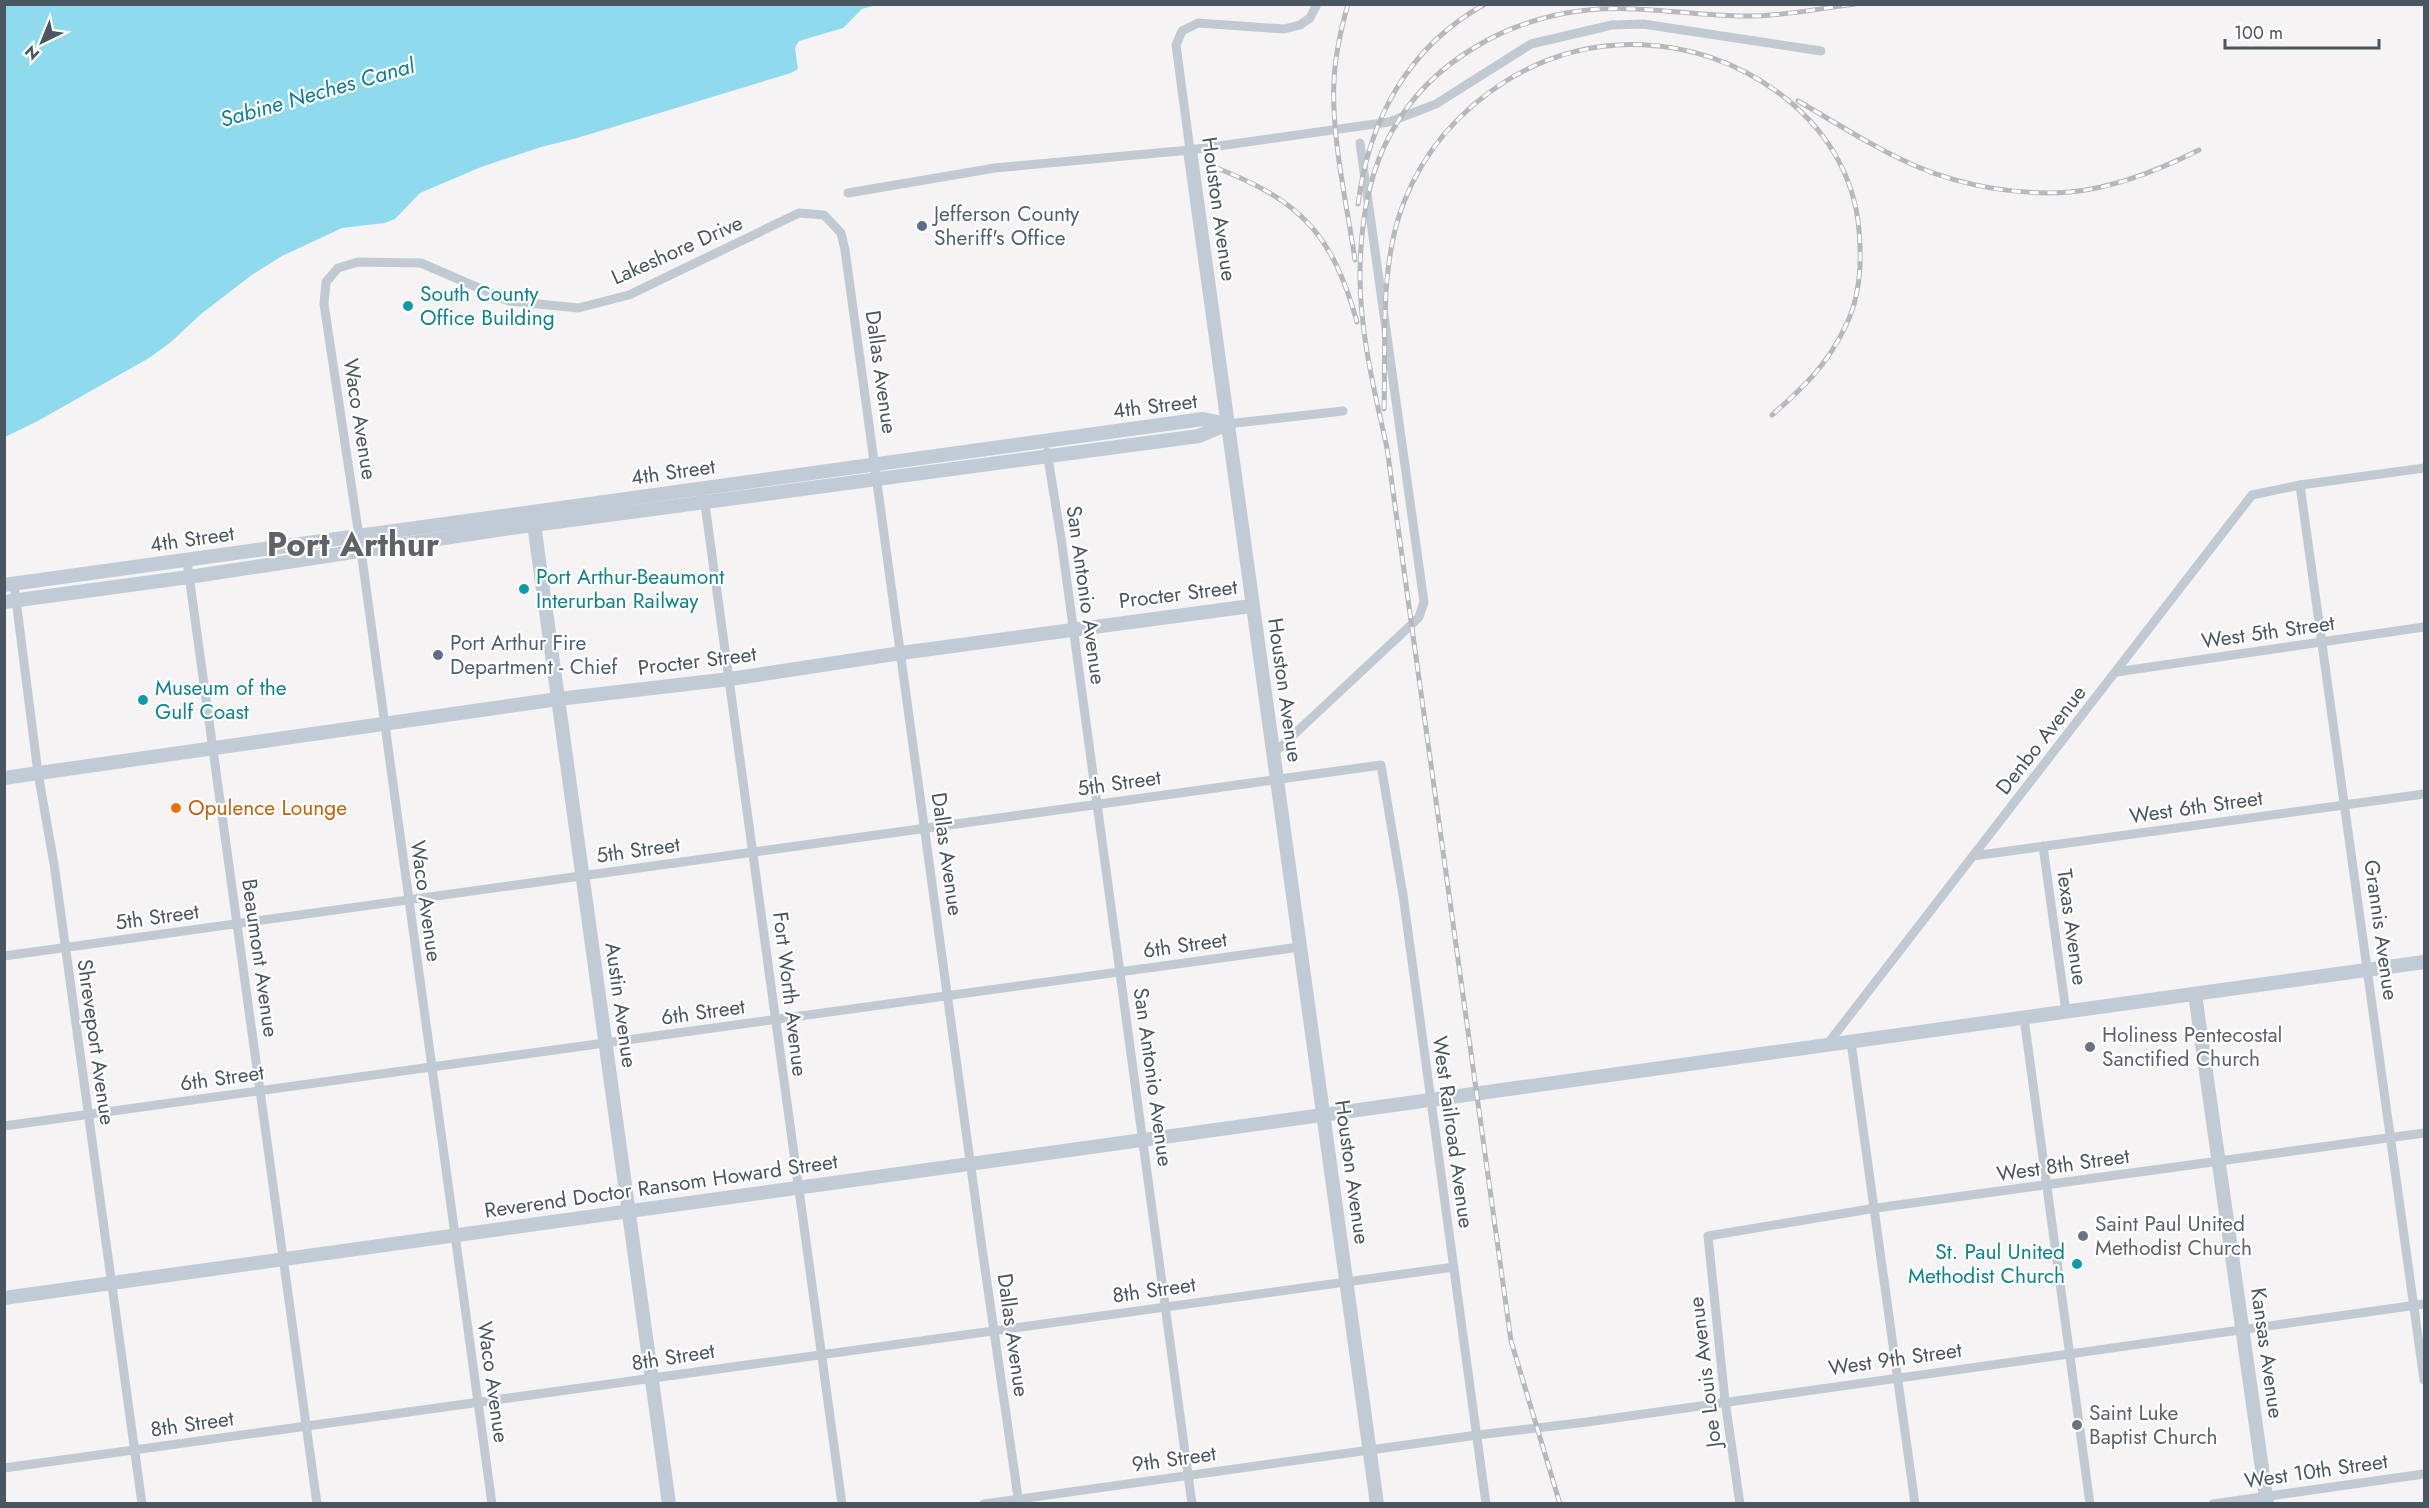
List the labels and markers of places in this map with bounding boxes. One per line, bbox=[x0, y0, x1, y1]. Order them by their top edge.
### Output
place label: Jefferson County Sheriff's Office bbox=[931, 199, 1080, 253]
marker: Jefferson County Sheriff's Office bbox=[915, 219, 929, 233]
place label: South County Office Building bbox=[420, 279, 555, 333]
marker: South County Office Building bbox=[401, 299, 415, 313]
place label: Port Arthur-Beaumont Interurban Railway bbox=[536, 562, 724, 616]
marker: Port Arthur-Beaumont Interurban Railway bbox=[517, 582, 531, 596]
place label: Port Arthur Fire Department - Chief bbox=[450, 628, 618, 682]
marker: Port Arthur Fire Department - Chief bbox=[431, 648, 445, 662]
place label: Museum of the Gulf Coast bbox=[155, 673, 287, 727]
marker: Museum of the Gulf Coast bbox=[136, 693, 150, 707]
place label: Opulence Lounge bbox=[188, 793, 347, 823]
marker: Opulence Lounge bbox=[169, 801, 183, 815]
place label: Holiness Pentecostal Sanctified Church bbox=[2102, 1020, 2282, 1074]
marker: Holiness Pentecostal Sanctified Church bbox=[2083, 1040, 2097, 1054]
place label: Saint Paul United Methodist Church bbox=[2095, 1209, 2252, 1263]
marker: Saint Paul United Methodist Church bbox=[2076, 1229, 2090, 1243]
place label: St. Paul United Methodist Church bbox=[1908, 1237, 2065, 1291]
marker: St. Paul United Methodist Church bbox=[2070, 1257, 2084, 1271]
place label: Saint Luke Baptist Church bbox=[2089, 1398, 2217, 1452]
marker: Saint Luke Baptist Church bbox=[2070, 1418, 2084, 1432]

